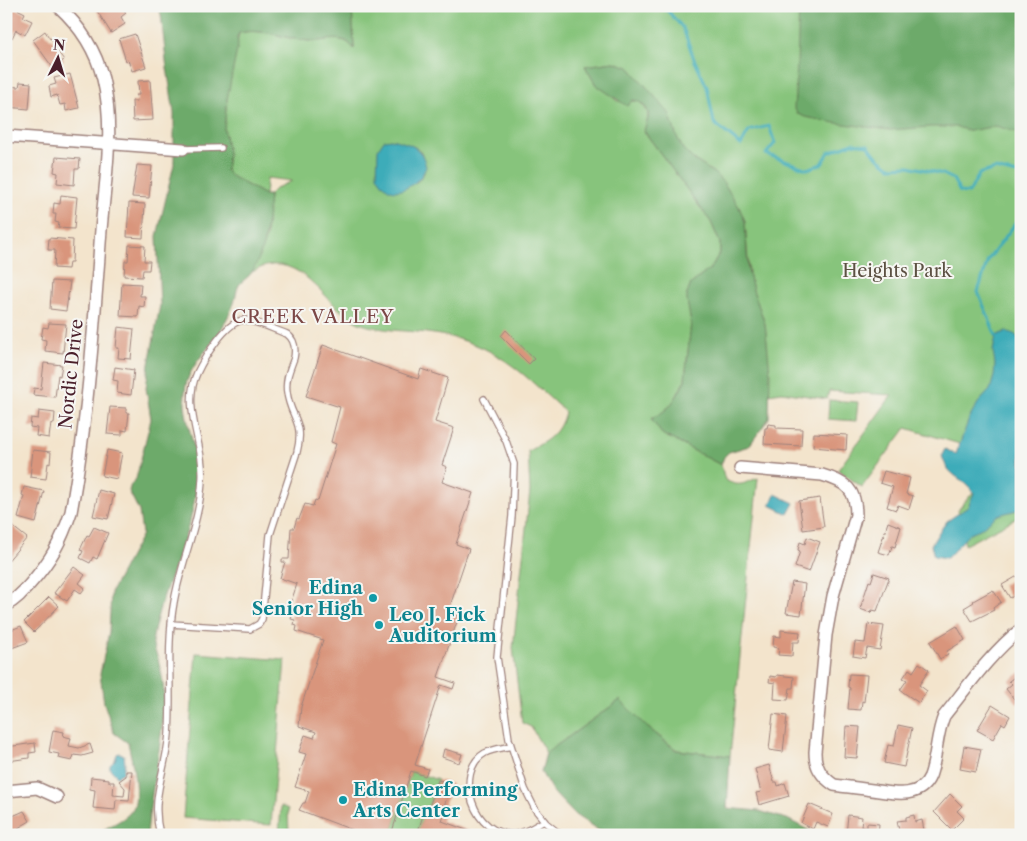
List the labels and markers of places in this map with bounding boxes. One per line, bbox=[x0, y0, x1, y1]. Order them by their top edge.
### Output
place label: Edina Senior High bbox=[252, 577, 364, 620]
marker: Edina Senior High bbox=[367, 592, 379, 604]
place label: Leo J. Fick Auditorium bbox=[388, 604, 497, 647]
marker: Leo J. Fick Auditorium bbox=[373, 619, 385, 631]
place label: Edina Performing Arts Center bbox=[352, 779, 518, 822]
marker: Edina Performing Arts Center bbox=[337, 794, 349, 806]

